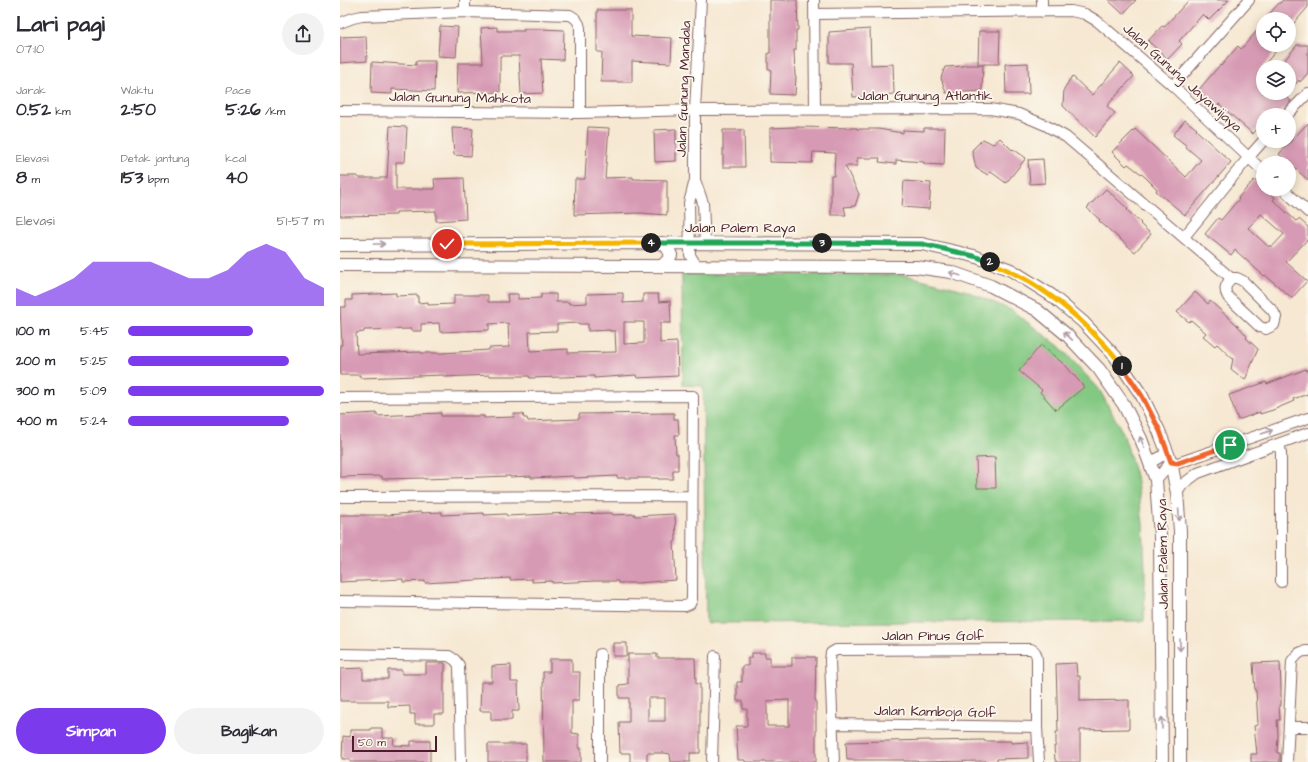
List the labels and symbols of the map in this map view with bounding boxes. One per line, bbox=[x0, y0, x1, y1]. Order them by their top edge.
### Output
street label: Jalan Gunung Jayawijaya bbox=[1118, 19, 1246, 137]
street label: Jalan Gunung Mandala bbox=[672, 20, 696, 158]
street label: Jalan Gunung Atlantik bbox=[858, 86, 993, 106]
street label: Jalan Gunung Mahkota bbox=[389, 87, 531, 109]
street label: Jalan Palem Raya bbox=[685, 218, 795, 238]
pin bbox=[430, 227, 464, 261]
pin: 4 bbox=[641, 233, 661, 253]
pin: 3 bbox=[812, 233, 832, 253]
one-way arrow bbox=[372, 240, 385, 248]
pin: 2 bbox=[980, 252, 1000, 272]
one-way arrow bbox=[949, 270, 962, 277]
one-way arrow bbox=[1063, 331, 1073, 341]
pin: 1 bbox=[1112, 356, 1132, 376]
pin bbox=[1213, 428, 1247, 462]
one-way arrow bbox=[1261, 428, 1274, 435]
one-way arrow bbox=[1138, 436, 1145, 448]
street label: Jalan Palem Raya bbox=[1152, 498, 1174, 610]
one-way arrow bbox=[1175, 508, 1182, 521]
street label: Jalan Pinus Golf bbox=[882, 626, 985, 646]
one-way arrow bbox=[1176, 638, 1184, 651]
street label: Jalan Kamboja Golf bbox=[874, 701, 997, 723]
one-way arrow bbox=[1158, 717, 1165, 730]
scale bar bbox=[352, 734, 437, 753]

